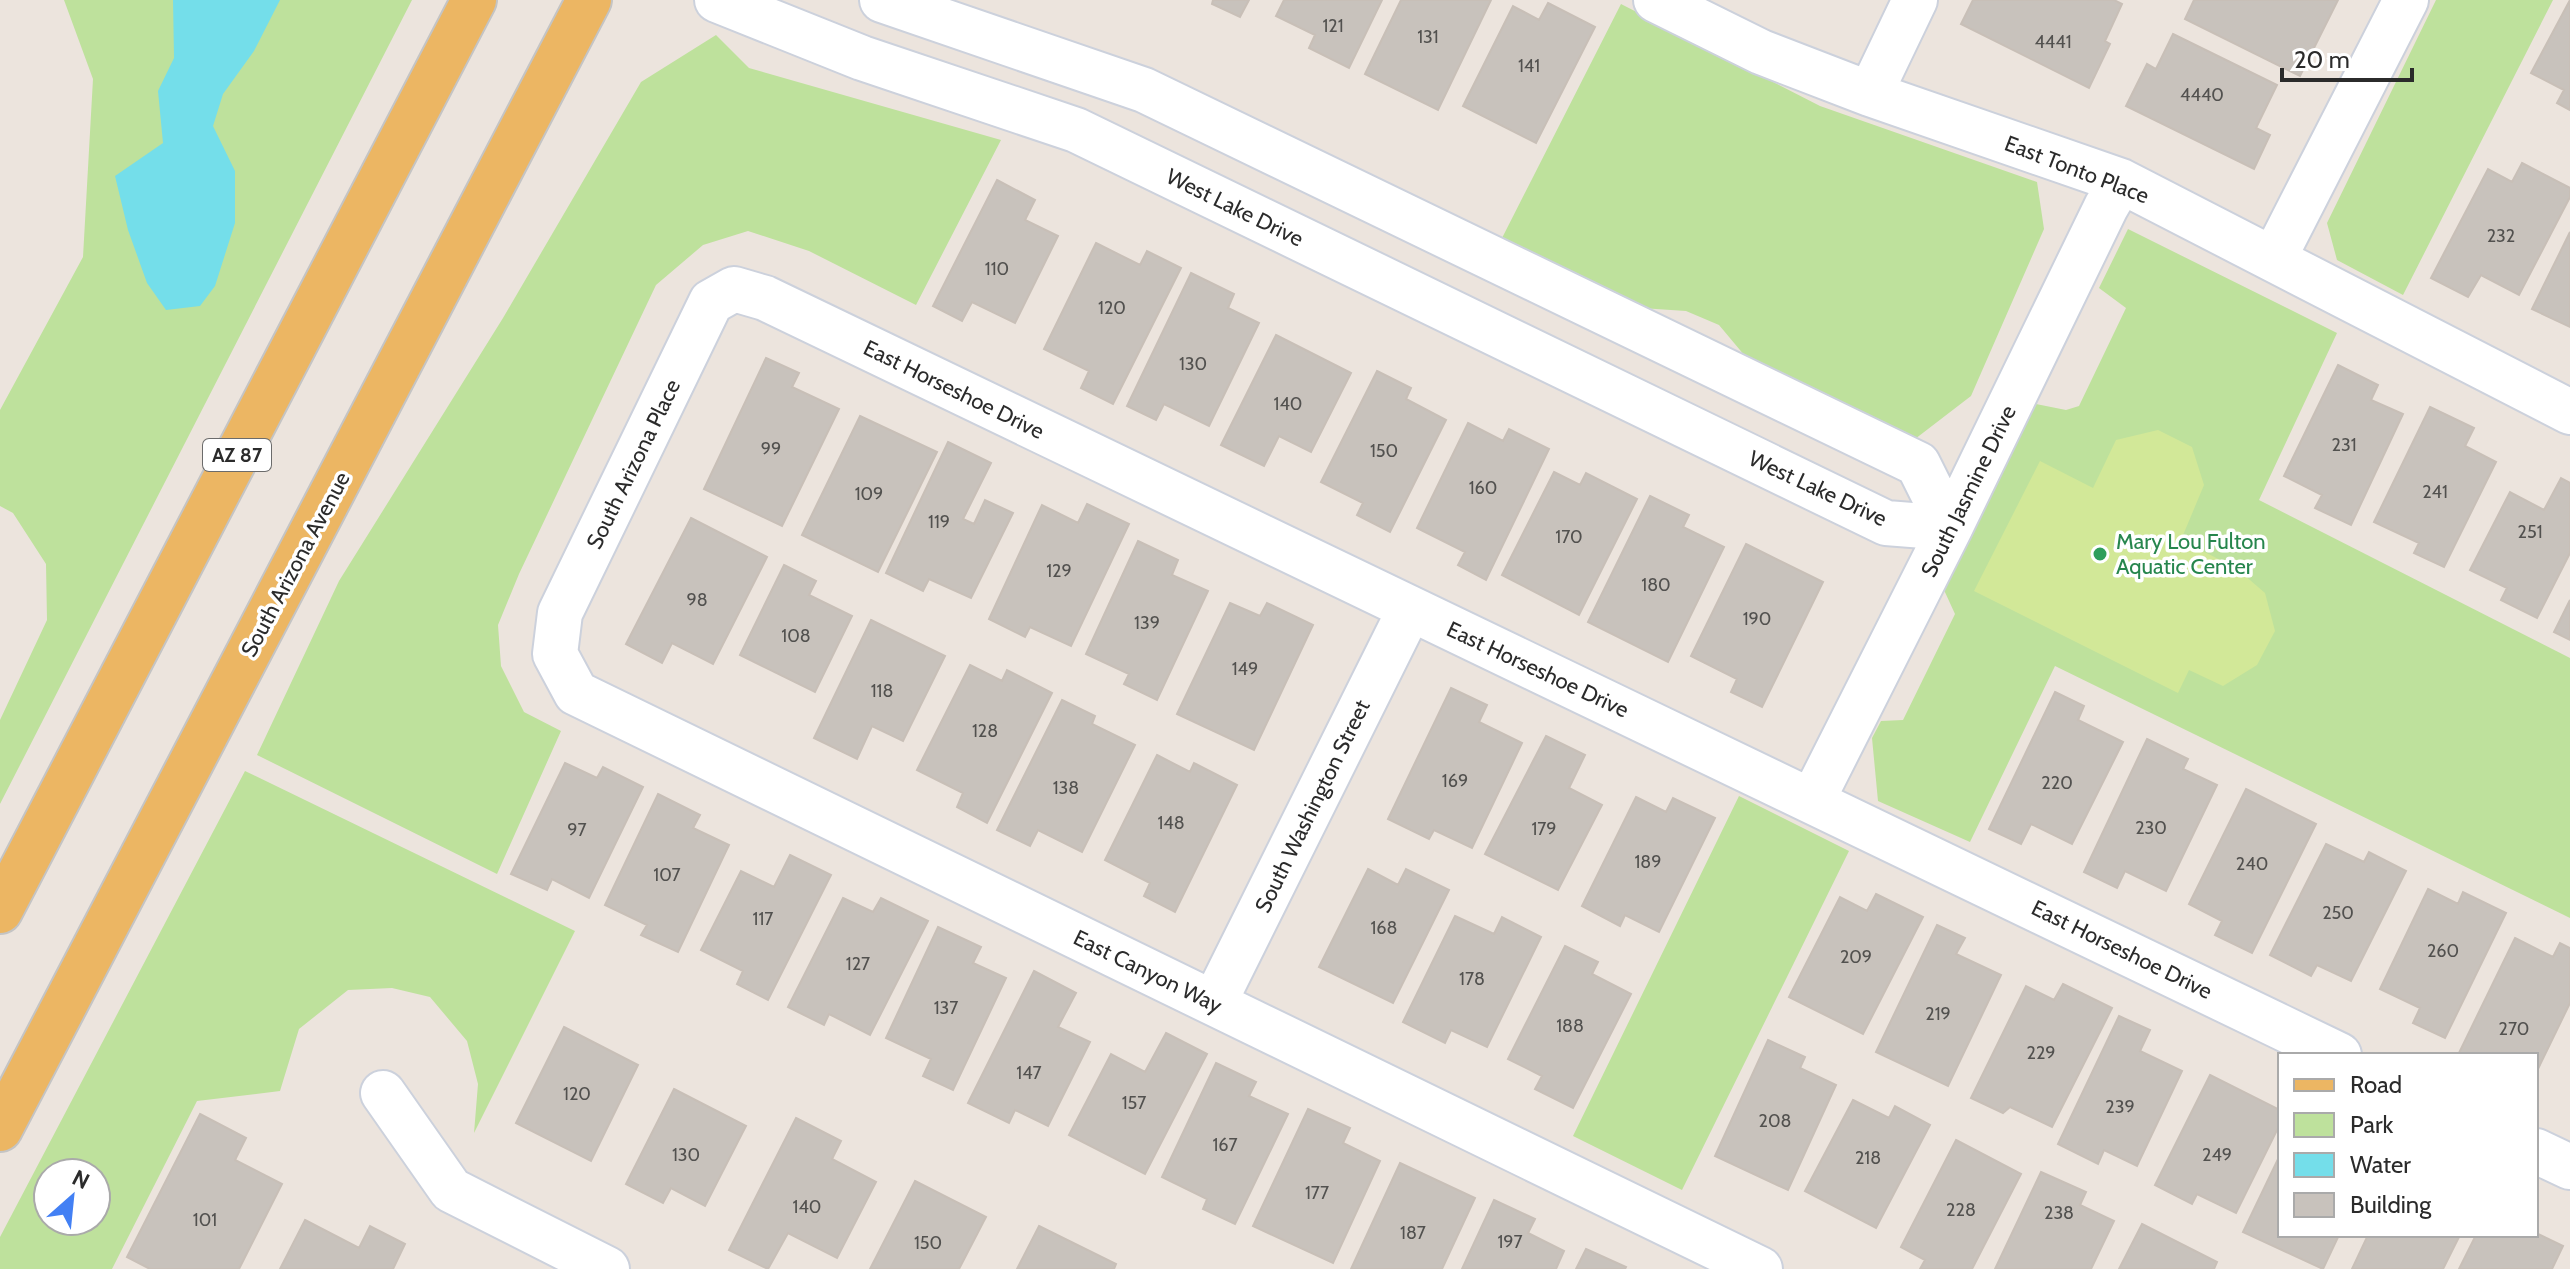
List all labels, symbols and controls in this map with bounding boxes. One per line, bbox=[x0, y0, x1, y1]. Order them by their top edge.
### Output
house number: 121 bbox=[1322, 15, 1344, 37]
house number: 131 bbox=[1417, 26, 1439, 48]
house number: 4441 bbox=[2034, 31, 2072, 53]
scale bar bbox=[2282, 32, 2412, 82]
text: 20 m bbox=[2294, 45, 2350, 74]
house number: 141 bbox=[1518, 55, 1540, 77]
house number: 4440 bbox=[2180, 84, 2224, 106]
street label: East Tonto Place bbox=[2001, 130, 2153, 209]
street label: West Lake Drive bbox=[1162, 163, 1308, 252]
house number: 232 bbox=[2487, 225, 2515, 247]
house number: 110 bbox=[985, 258, 1009, 280]
house number: 120 bbox=[1098, 297, 1126, 319]
street label: East Horseshoe Drive bbox=[859, 334, 1048, 445]
house number: 130 bbox=[1179, 353, 1207, 375]
street label: South Arizona Place bbox=[581, 375, 686, 553]
house number: 140 bbox=[1274, 393, 1302, 415]
street label: South Jasmine Drive bbox=[1915, 401, 2022, 581]
house number: 231 bbox=[2331, 434, 2357, 456]
house number: 99 bbox=[761, 438, 781, 460]
road number: AZ 87 bbox=[203, 439, 271, 471]
house number: 150 bbox=[1370, 440, 1398, 462]
street label: West Lake Drive bbox=[1744, 445, 1891, 532]
street label: South Arizona Avenue bbox=[235, 467, 356, 661]
house number: 160 bbox=[1469, 477, 1497, 499]
house number: 241 bbox=[2422, 481, 2448, 503]
house number: 109 bbox=[855, 483, 883, 505]
house number: 119 bbox=[928, 511, 950, 533]
house number: 251 bbox=[2517, 521, 2543, 543]
house number: 170 bbox=[1555, 526, 1583, 548]
place label: Mary Lou Fulton Aquatic Center bbox=[2116, 528, 2266, 580]
marker: Mary Lou Fulton Aquatic Center bbox=[2091, 545, 2109, 563]
house number: 129 bbox=[1046, 560, 1072, 582]
house number: 180 bbox=[1641, 574, 1671, 596]
house number: 98 bbox=[686, 589, 708, 611]
house number: 190 bbox=[1743, 608, 1771, 630]
house number: 139 bbox=[1134, 612, 1160, 634]
street label: East Horseshoe Drive bbox=[1443, 615, 1633, 723]
house number: 108 bbox=[781, 625, 811, 647]
house number: 149 bbox=[1232, 658, 1258, 680]
house number: 118 bbox=[871, 680, 893, 702]
street label: South Washington Street bbox=[1249, 695, 1376, 917]
house number: 128 bbox=[972, 720, 998, 742]
house number: 169 bbox=[1442, 770, 1468, 792]
house number: 220 bbox=[2041, 772, 2073, 794]
house number: 138 bbox=[1053, 777, 1079, 799]
house number: 148 bbox=[1157, 812, 1185, 834]
house number: 230 bbox=[2135, 817, 2167, 839]
house number: 179 bbox=[1531, 818, 1557, 840]
house number: 97 bbox=[567, 819, 587, 841]
house number: 189 bbox=[1634, 851, 1662, 873]
house number: 240 bbox=[2236, 853, 2268, 875]
house number: 107 bbox=[653, 864, 681, 886]
street label: East Horseshoe Drive bbox=[2027, 894, 2216, 1005]
house number: 250 bbox=[2322, 902, 2354, 924]
house number: 117 bbox=[753, 908, 773, 930]
house number: 168 bbox=[1370, 917, 1398, 939]
street label: East Canyon Way bbox=[1069, 924, 1226, 1019]
house number: 260 bbox=[2427, 940, 2459, 962]
house number: 209 bbox=[1840, 946, 1872, 968]
house number: 127 bbox=[846, 953, 870, 975]
house number: 178 bbox=[1459, 968, 1485, 990]
house number: 137 bbox=[934, 997, 958, 1019]
house number: 219 bbox=[1925, 1003, 1951, 1025]
house number: 188 bbox=[1556, 1015, 1584, 1037]
house number: 270 bbox=[2499, 1018, 2529, 1040]
house number: 229 bbox=[2026, 1042, 2056, 1064]
legend bbox=[2278, 1053, 2538, 1237]
house number: 147 bbox=[1016, 1062, 1042, 1084]
text: Road bbox=[2350, 1070, 2402, 1099]
house number: 120 bbox=[563, 1083, 591, 1105]
house number: 157 bbox=[1122, 1092, 1146, 1114]
house number: 239 bbox=[2105, 1096, 2135, 1118]
house number: 208 bbox=[1759, 1110, 1791, 1132]
text: Park bbox=[2350, 1110, 2393, 1139]
house number: 167 bbox=[1212, 1134, 1238, 1156]
house number: 130 bbox=[672, 1144, 700, 1166]
house number: 249 bbox=[2202, 1144, 2232, 1166]
house number: 218 bbox=[1855, 1147, 1881, 1169]
text: Water bbox=[2350, 1150, 2411, 1179]
north arrow bbox=[32, 1157, 112, 1237]
text: N bbox=[68, 1164, 94, 1195]
house number: 177 bbox=[1305, 1182, 1329, 1204]
text: Building bbox=[2350, 1190, 2432, 1219]
house number: 140 bbox=[793, 1196, 821, 1218]
house number: 228 bbox=[1946, 1199, 1976, 1221]
house number: 238 bbox=[2044, 1202, 2074, 1224]
house number: 101 bbox=[193, 1209, 217, 1231]
house number: 187 bbox=[1400, 1222, 1426, 1244]
house number: 197 bbox=[1497, 1231, 1523, 1253]
house number: 150 bbox=[914, 1232, 942, 1254]

